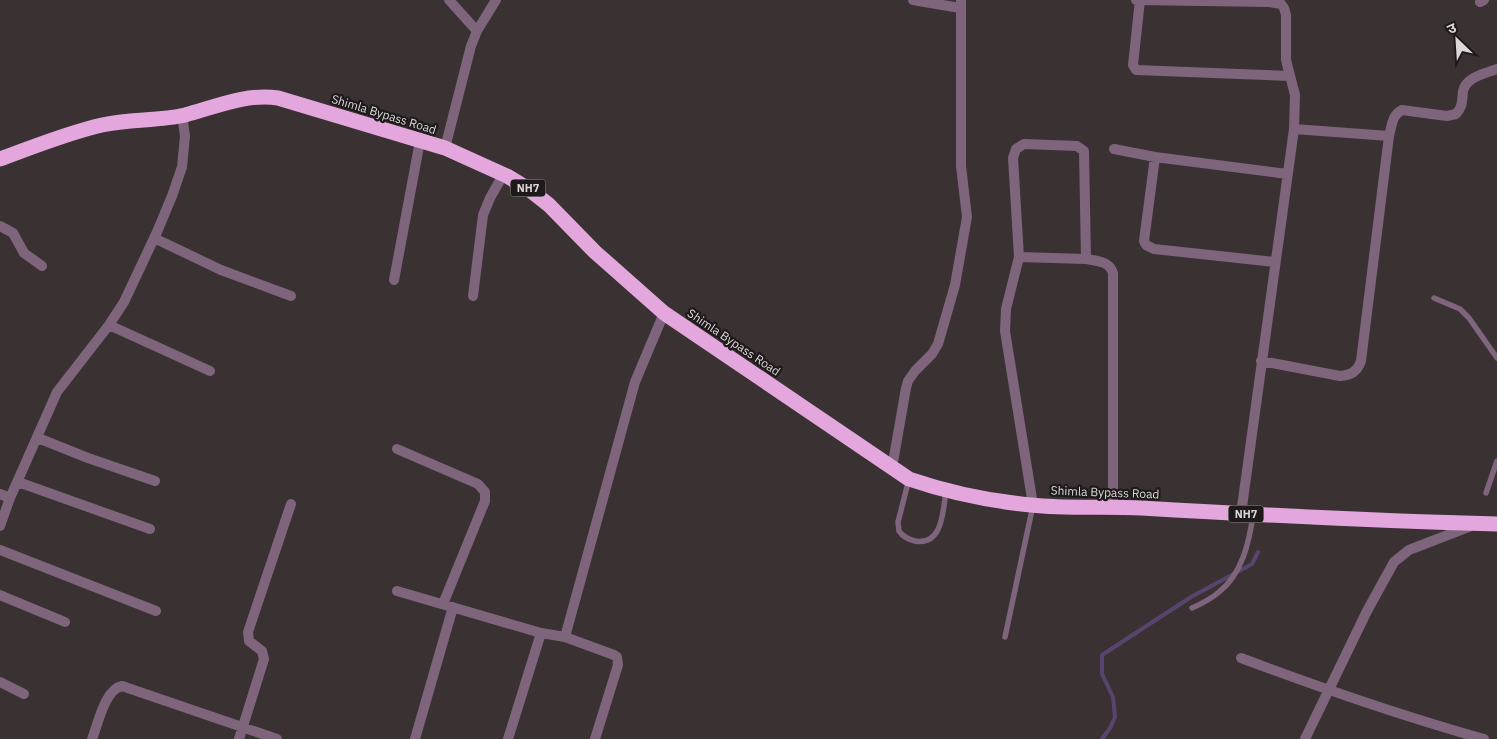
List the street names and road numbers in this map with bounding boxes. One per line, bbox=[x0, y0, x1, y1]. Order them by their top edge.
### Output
street label: Shimla Bypass Road bbox=[330, 91, 438, 137]
road number: NH7 bbox=[510, 180, 546, 197]
street label: Shimla Bypass Road bbox=[685, 305, 783, 379]
street label: Shimla Bypass Road bbox=[1050, 483, 1160, 501]
road number: NH7 bbox=[1228, 506, 1264, 522]

